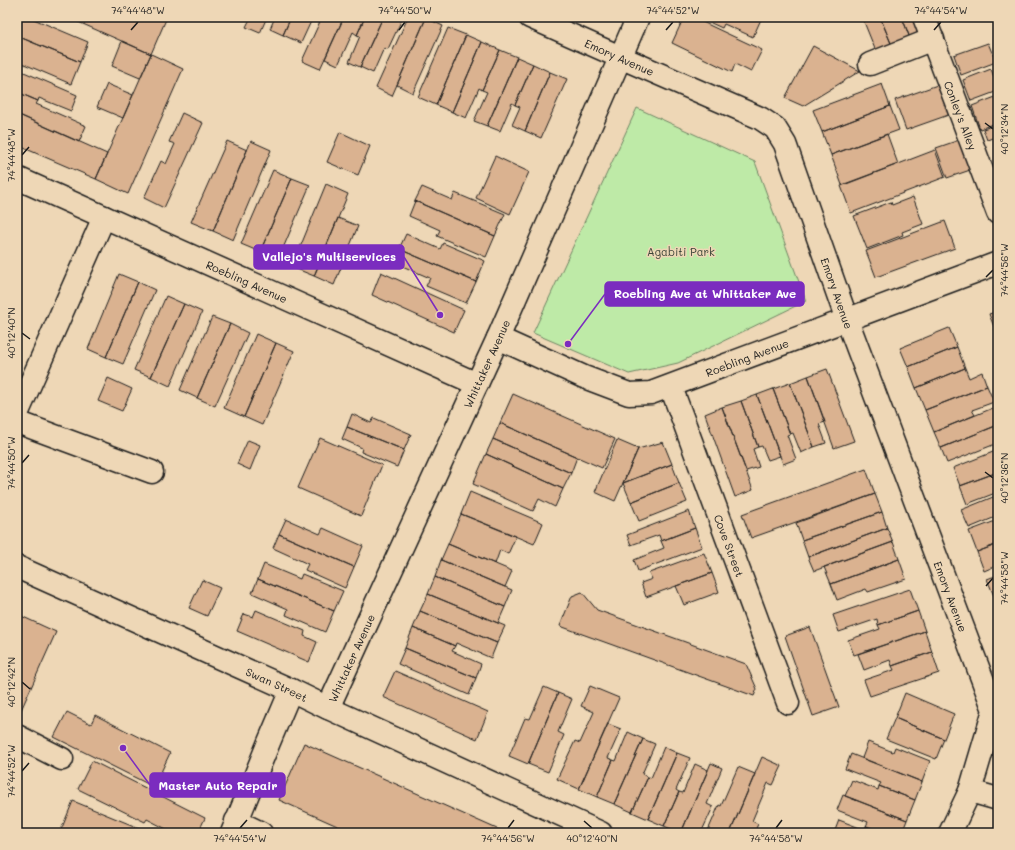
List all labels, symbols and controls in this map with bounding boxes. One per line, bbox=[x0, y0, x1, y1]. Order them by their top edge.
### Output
text: 74°44'48"W bbox=[111, 3, 165, 17]
text: 74°44'50"W bbox=[378, 3, 432, 17]
text: 74°44'52"W bbox=[647, 3, 700, 17]
text: 74°44'54"W bbox=[914, 3, 968, 17]
street label: Emory Avenue bbox=[582, 35, 657, 79]
street label: Conley's Alley bbox=[941, 78, 981, 152]
text: 40°12'34"N bbox=[997, 104, 1011, 154]
text: 74°44'48"W bbox=[4, 128, 18, 182]
text: 74°44'56"W bbox=[997, 243, 1011, 297]
park label: Agabiti Park bbox=[647, 244, 715, 259]
callout: Vallejo's Multiservices bbox=[254, 245, 404, 269]
text: Vallejo's Multiservices bbox=[262, 248, 396, 264]
street label: Emory Avenue bbox=[818, 255, 857, 331]
street label: Roebling Avenue bbox=[204, 256, 290, 306]
callout: Roebling Ave at Whittaker Ave bbox=[605, 282, 804, 306]
text: Roebling Ave at Whittaker Ave bbox=[614, 285, 796, 301]
text: 40°12'40"N bbox=[4, 307, 18, 359]
street label: Whittaker Avenue bbox=[459, 317, 513, 410]
street label: Roebling Avenue bbox=[703, 335, 791, 379]
text: 74°44'50"W bbox=[4, 436, 18, 490]
text: 40°12'36"N bbox=[997, 453, 1011, 503]
street label: Cove Street bbox=[711, 512, 748, 579]
text: 74°44'58"W bbox=[997, 551, 1011, 605]
street label: Emory Avenue bbox=[931, 559, 971, 634]
street label: Whittaker Avenue bbox=[324, 611, 378, 705]
text: 40°12'42"N bbox=[4, 657, 18, 707]
street label: Swan Street bbox=[244, 663, 310, 705]
text: 74°44'52"W bbox=[4, 744, 18, 797]
callout: Master Auto Repair bbox=[150, 773, 285, 797]
text: Master Auto Repair bbox=[158, 777, 278, 793]
text: 74°44'54"W bbox=[213, 831, 267, 845]
text: 74°44'56"W bbox=[481, 831, 535, 845]
text: 40°12'40"N bbox=[566, 831, 618, 845]
text: 74°44'58"W bbox=[749, 831, 803, 845]

